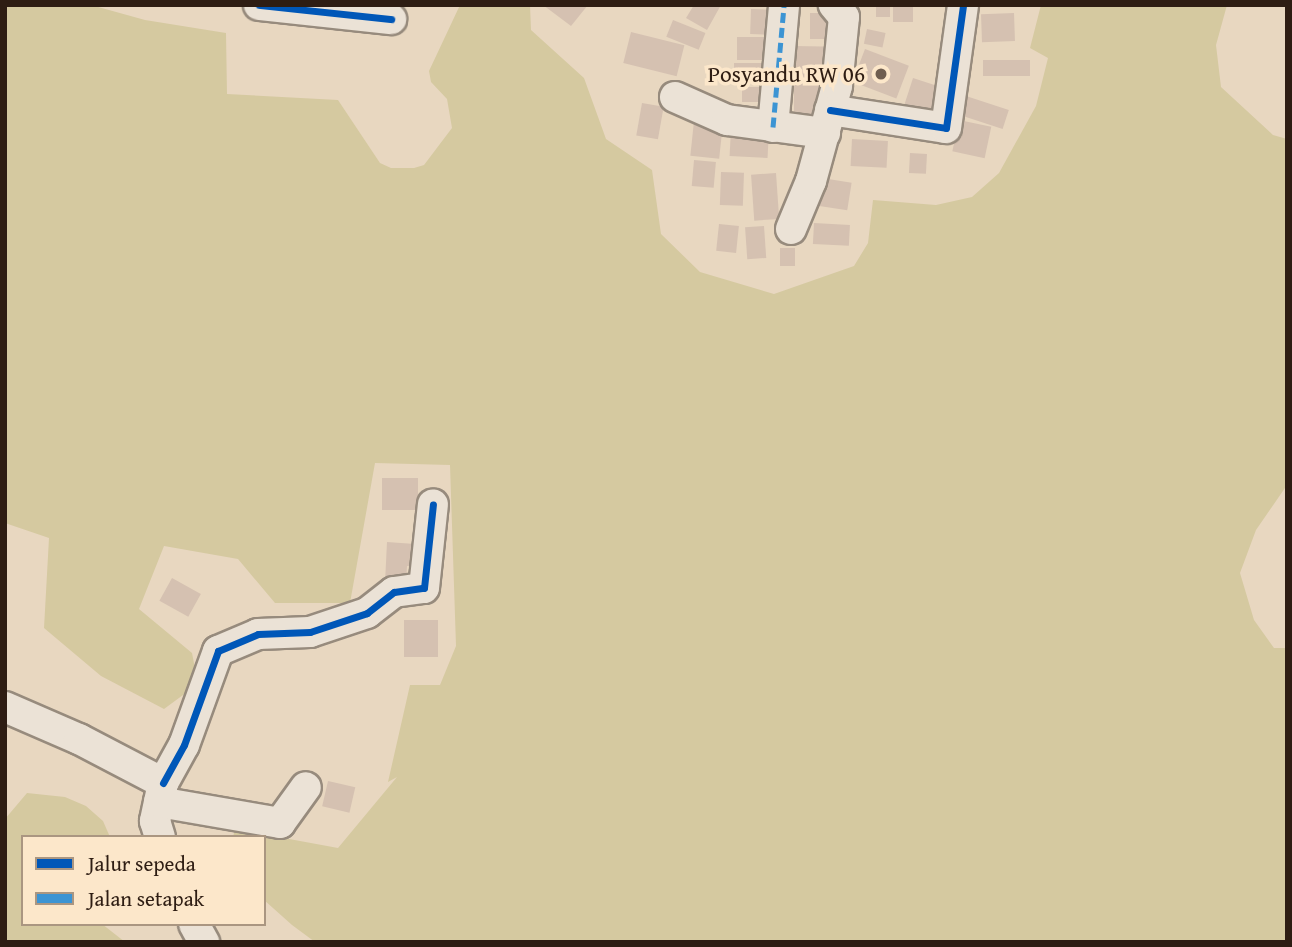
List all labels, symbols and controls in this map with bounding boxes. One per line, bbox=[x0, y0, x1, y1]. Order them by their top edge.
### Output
place label: Posyandu RW 06 bbox=[708, 60, 865, 88]
marker: Posyandu RW 06 bbox=[871, 64, 891, 84]
legend bbox=[21, 835, 266, 926]
text: Jalur sepeda bbox=[88, 848, 196, 879]
text: Jalan setapak bbox=[88, 883, 204, 914]

